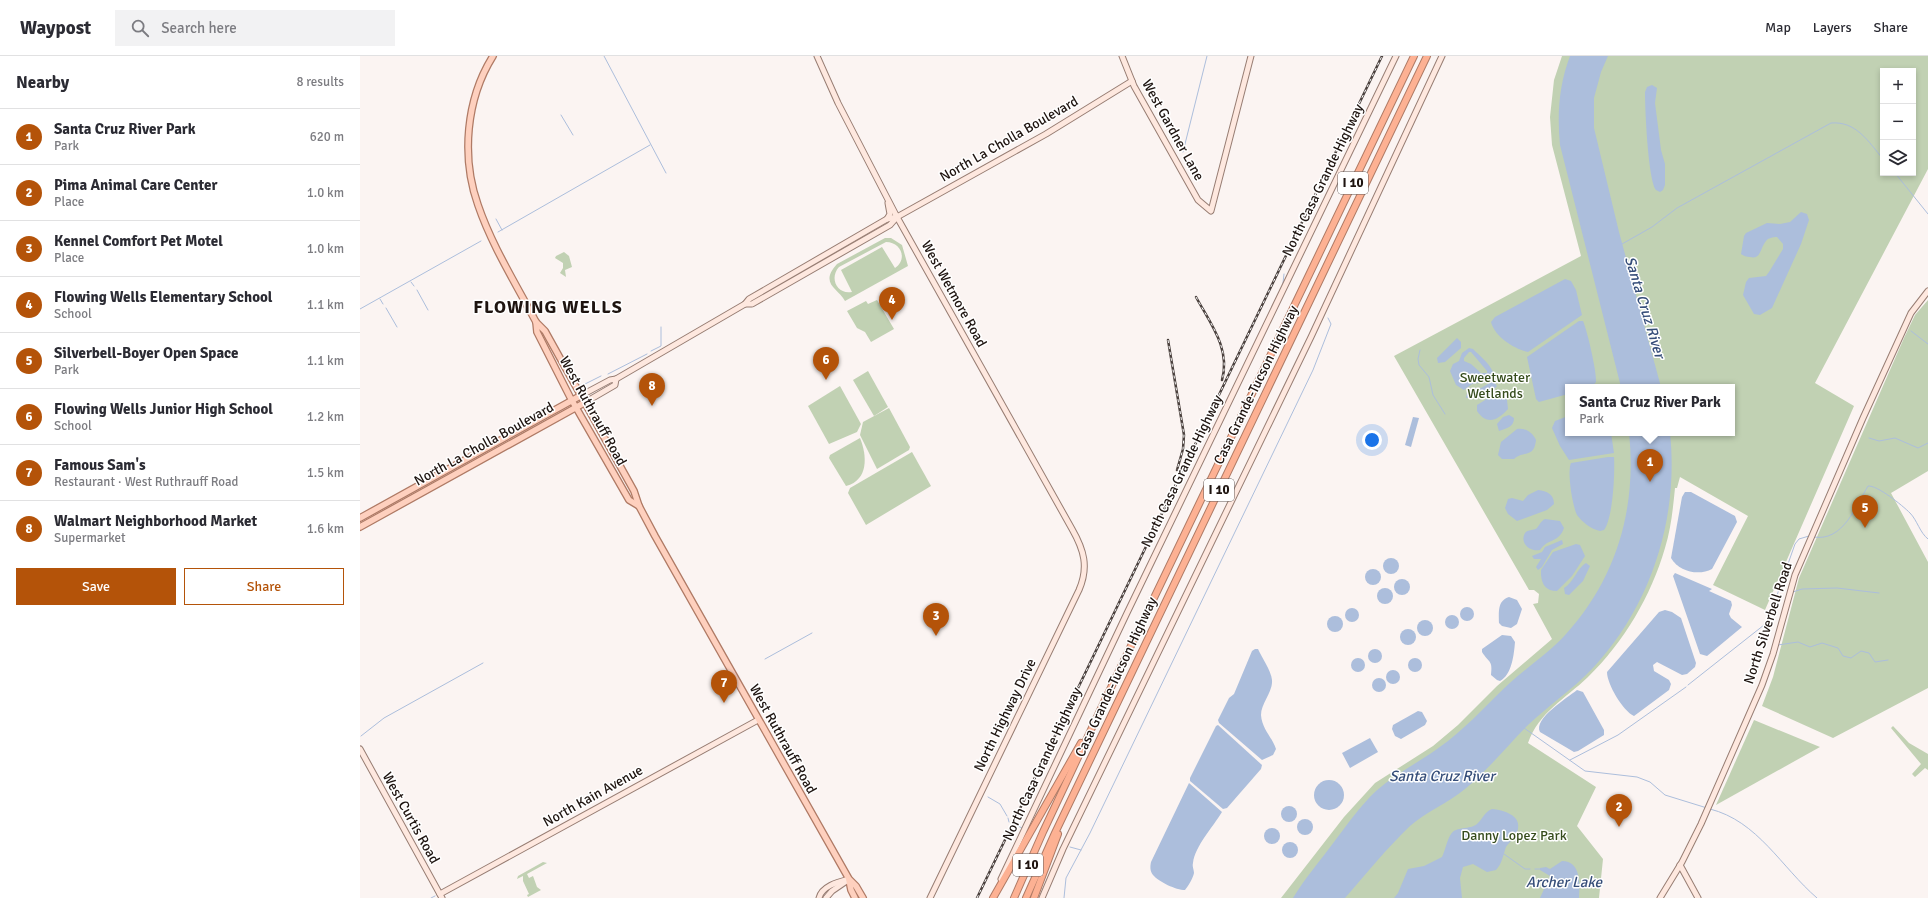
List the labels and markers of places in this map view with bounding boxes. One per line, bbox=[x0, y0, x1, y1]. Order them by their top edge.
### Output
pin: 4 bbox=[879, 287, 905, 320]
pin: 6 bbox=[813, 347, 839, 380]
pin: 8 bbox=[639, 373, 665, 406]
pin: 1 bbox=[1637, 449, 1663, 482]
pin: 5 bbox=[1852, 495, 1878, 528]
pin: 3 bbox=[923, 603, 949, 636]
pin: 7 bbox=[711, 670, 737, 703]
pin: 2 bbox=[1606, 794, 1632, 827]

